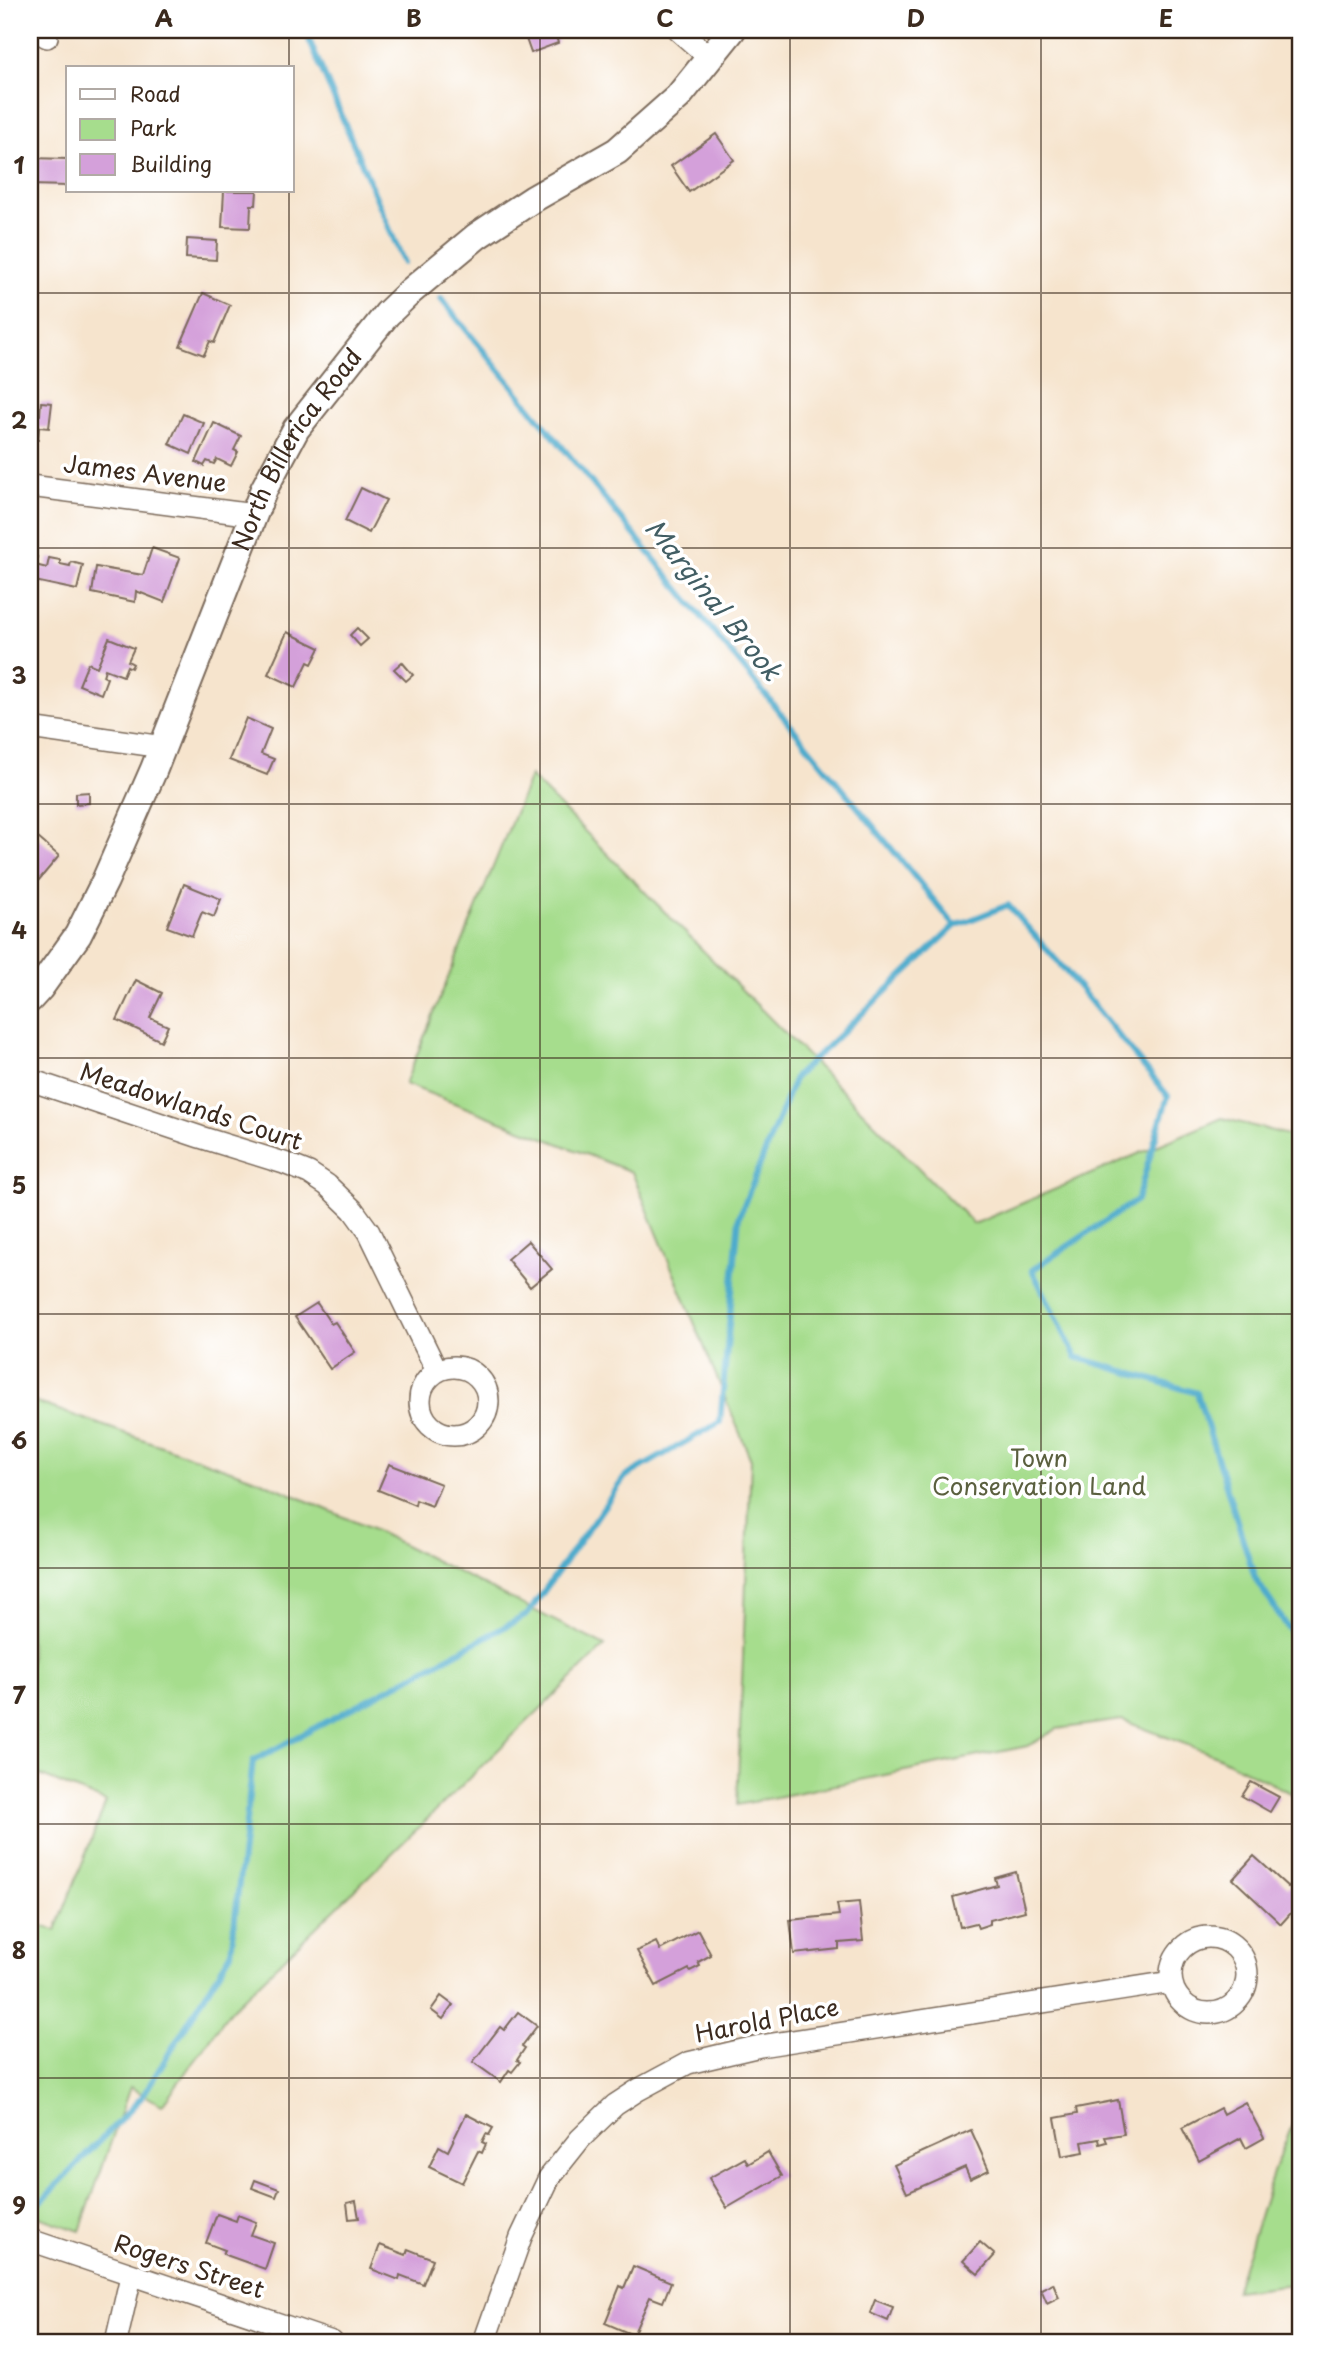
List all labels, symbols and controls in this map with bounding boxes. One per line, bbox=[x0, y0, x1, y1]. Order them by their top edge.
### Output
text: A bbox=[155, 0, 173, 35]
text: B bbox=[406, 0, 422, 35]
text: C bbox=[656, 0, 674, 35]
text: D bbox=[907, 0, 925, 35]
text: E bbox=[1159, 0, 1173, 35]
legend bbox=[66, 66, 294, 192]
text: Road bbox=[130, 77, 181, 109]
text: Park bbox=[130, 111, 177, 143]
text: 1 bbox=[14, 147, 25, 182]
text: Building bbox=[130, 147, 212, 179]
street label: North Billerica Road bbox=[222, 340, 369, 556]
text: 2 bbox=[11, 402, 27, 437]
street label: James Avenue bbox=[62, 444, 229, 500]
water label: Marginal Brook bbox=[637, 510, 792, 689]
text: 3 bbox=[11, 657, 27, 692]
text: 4 bbox=[11, 912, 27, 947]
street label: Meadowlands Court bbox=[76, 1052, 308, 1158]
text: 5 bbox=[12, 1167, 26, 1202]
text: 6 bbox=[11, 1422, 27, 1457]
park label: Town Conservation Land bbox=[932, 1439, 1146, 1503]
text: 7 bbox=[12, 1677, 26, 1712]
text: 8 bbox=[12, 1932, 26, 1967]
street label: Harold Place bbox=[692, 1987, 842, 2051]
text: 9 bbox=[12, 2187, 26, 2222]
street label: Rogers Street bbox=[110, 2224, 270, 2306]

